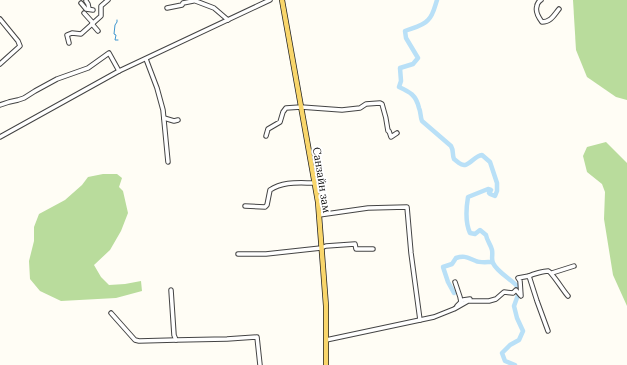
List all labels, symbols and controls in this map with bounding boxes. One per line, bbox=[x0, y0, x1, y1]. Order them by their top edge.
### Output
street label: Санзайн зам bbox=[310, 146, 334, 214]

